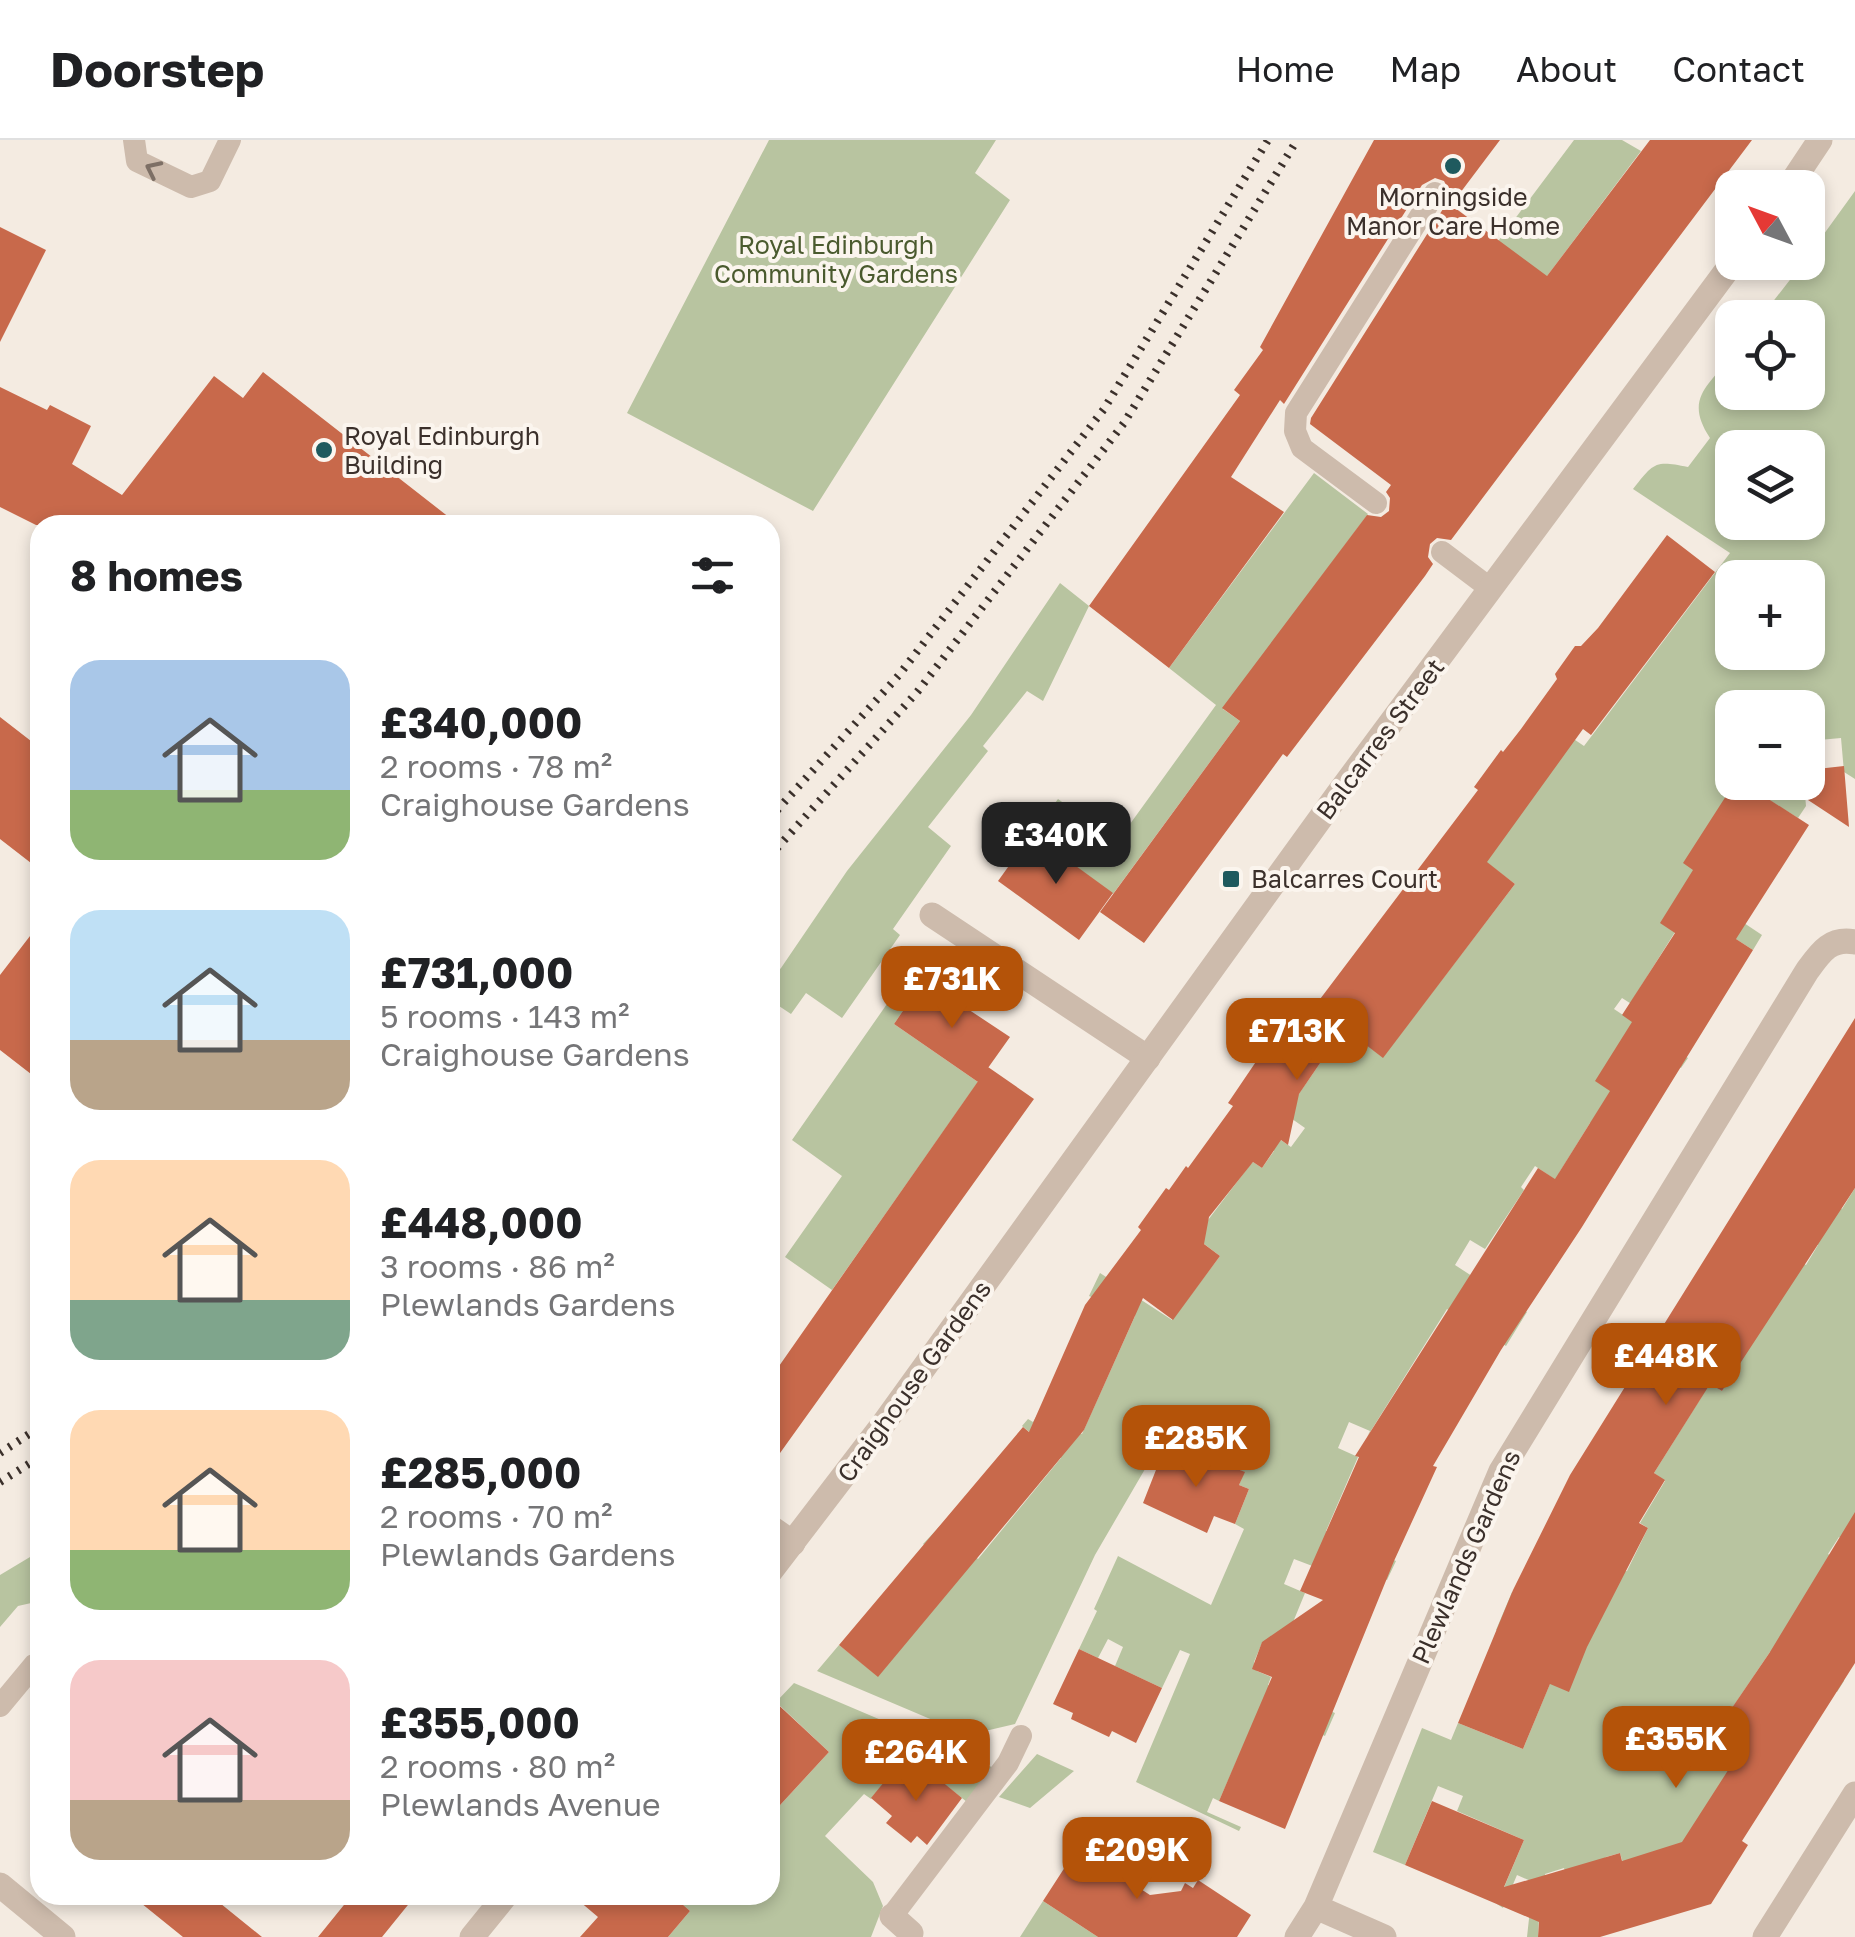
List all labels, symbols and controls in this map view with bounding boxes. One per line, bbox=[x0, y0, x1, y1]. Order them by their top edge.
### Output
text: Doorstep bbox=[50, 40, 264, 98]
text: Home bbox=[1236, 48, 1335, 90]
text: Map bbox=[1390, 48, 1461, 90]
text: About bbox=[1516, 48, 1617, 90]
text: Contact bbox=[1672, 48, 1805, 90]
marker: Morningside Manor Care Home bbox=[1442, 155, 1464, 177]
one-way arrow bbox=[145, 161, 163, 181]
north arrow bbox=[1715, 170, 1825, 280]
map controls bbox=[1715, 170, 1825, 800]
place label: Morningside Manor Care Home bbox=[1346, 181, 1560, 241]
park label: Royal Edinburgh Community Gardens bbox=[714, 229, 958, 289]
button: locate bbox=[1715, 300, 1825, 410]
place label: Royal Edinburgh Building bbox=[344, 420, 540, 480]
button: layers bbox=[1715, 430, 1825, 540]
marker: Royal Edinburgh Building bbox=[313, 439, 335, 461]
icon: filters bbox=[685, 548, 740, 603]
text: 8 homes bbox=[70, 550, 243, 600]
button: + bbox=[1715, 560, 1825, 670]
street label: Balcarres Street bbox=[1309, 652, 1450, 825]
button: − bbox=[1715, 690, 1825, 800]
text: £340,000 bbox=[380, 697, 582, 747]
icon: home bbox=[150, 700, 270, 820]
text: 2 rooms · 78 m² bbox=[380, 747, 612, 785]
text: Craighouse Gardens bbox=[380, 785, 690, 823]
pin: £340K bbox=[986, 802, 1126, 887]
text: £340K bbox=[1004, 815, 1108, 853]
place label: Balcarres Court bbox=[1251, 863, 1438, 894]
marker: Balcarres Court bbox=[1220, 868, 1242, 890]
pin: £731K bbox=[882, 946, 1022, 1031]
text: £731,000 bbox=[380, 947, 573, 997]
icon: home bbox=[150, 950, 270, 1070]
text: £731K bbox=[903, 959, 1001, 997]
text: 5 rooms · 143 m² bbox=[380, 997, 630, 1035]
pin: £713K bbox=[1227, 998, 1367, 1083]
text: £713K bbox=[1248, 1011, 1346, 1049]
text: Craighouse Gardens bbox=[380, 1035, 690, 1073]
text: £448,000 bbox=[380, 1197, 582, 1247]
icon: home bbox=[150, 1200, 270, 1320]
text: 3 rooms · 86 m² bbox=[380, 1247, 615, 1285]
street label: Craighouse Gardens bbox=[830, 1274, 997, 1488]
text: Plewlands Gardens bbox=[380, 1285, 675, 1323]
pin: £448K bbox=[1596, 1323, 1736, 1408]
text: £448K bbox=[1614, 1336, 1718, 1374]
pin: £285K bbox=[1126, 1405, 1266, 1490]
text: £285K bbox=[1144, 1418, 1248, 1456]
street label: Plewlands Gardens bbox=[1404, 1445, 1527, 1669]
text: £285,000 bbox=[380, 1447, 581, 1497]
icon: home bbox=[150, 1450, 270, 1570]
text: 2 rooms · 70 m² bbox=[380, 1497, 613, 1535]
text: Plewlands Gardens bbox=[380, 1535, 675, 1573]
text: £355,000 bbox=[380, 1697, 580, 1747]
icon: home bbox=[150, 1700, 270, 1820]
pin: £355K bbox=[1606, 1706, 1746, 1791]
pin: £264K bbox=[846, 1719, 986, 1804]
text: £355K bbox=[1625, 1719, 1727, 1757]
text: £264K bbox=[864, 1732, 968, 1770]
text: 2 rooms · 80 m² bbox=[380, 1747, 615, 1785]
text: Plewlands Avenue bbox=[380, 1785, 661, 1823]
pin: £209K bbox=[1067, 1817, 1207, 1902]
text: £209K bbox=[1085, 1830, 1189, 1868]

